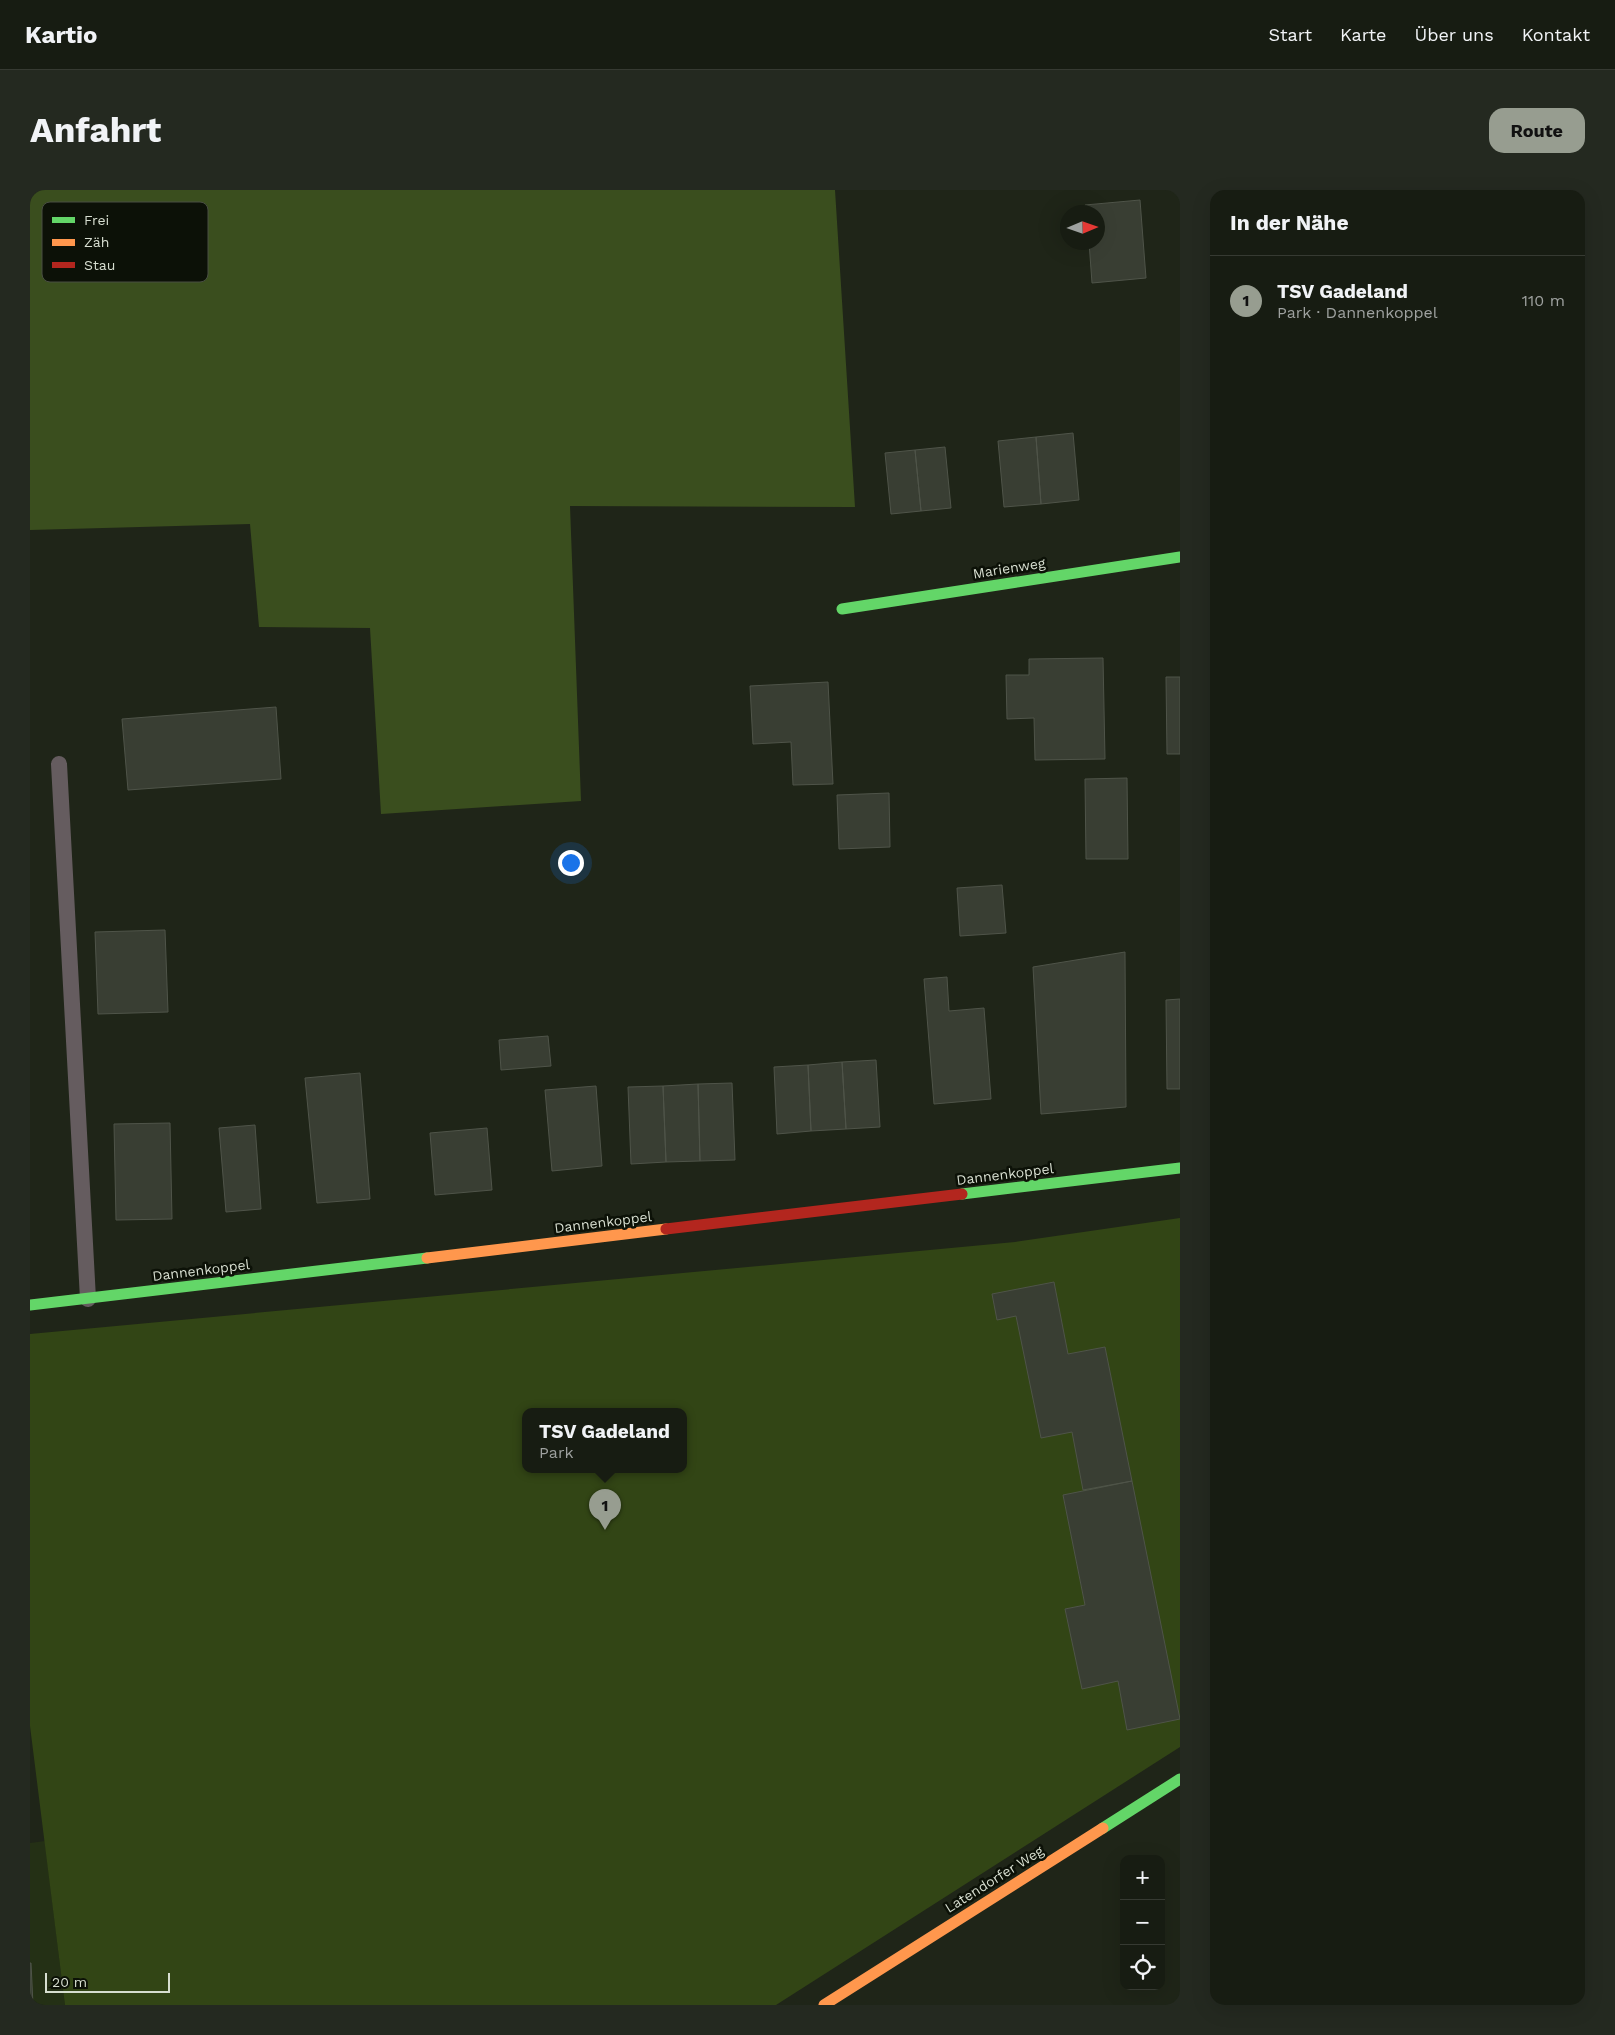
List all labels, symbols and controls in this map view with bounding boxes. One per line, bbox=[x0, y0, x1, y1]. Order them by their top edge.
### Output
text: Kartio bbox=[25, 21, 97, 49]
text: Start bbox=[1268, 24, 1312, 45]
text: Karte bbox=[1340, 24, 1387, 45]
text: Über uns bbox=[1415, 24, 1494, 45]
text: Kontakt bbox=[1522, 24, 1590, 45]
button: Route bbox=[1489, 108, 1585, 153]
text: Anfahrt bbox=[30, 109, 161, 151]
legend bbox=[42, 202, 208, 282]
north arrow bbox=[1060, 205, 1105, 250]
text: In der Nähe bbox=[1230, 210, 1349, 235]
text: Frei bbox=[84, 212, 109, 228]
text: Zäh bbox=[84, 234, 109, 250]
text: Stau bbox=[84, 257, 115, 273]
text: TSV Gadeland bbox=[1277, 280, 1408, 303]
text: 1 bbox=[1243, 291, 1249, 310]
text: 110 m bbox=[1522, 291, 1565, 310]
text: Park · Dannenkoppel bbox=[1277, 303, 1438, 322]
street label: Marienweg bbox=[972, 554, 1047, 582]
your location bbox=[558, 850, 584, 876]
street label: Dannenkoppel bbox=[955, 1160, 1055, 1188]
street label: Dannenkoppel bbox=[553, 1208, 653, 1236]
street label: Dannenkoppel bbox=[151, 1256, 251, 1284]
popup bbox=[522, 1408, 687, 1473]
text: TSV Gadeland bbox=[539, 1420, 670, 1443]
text: Park bbox=[539, 1443, 573, 1462]
pin: 1 bbox=[589, 1489, 621, 1530]
street label: Latendorfer Weg bbox=[942, 1842, 1047, 1916]
map controls bbox=[1120, 1855, 1165, 1990]
button: + bbox=[1120, 1855, 1165, 1900]
button: − bbox=[1120, 1900, 1165, 1945]
button: locate bbox=[1120, 1945, 1165, 1990]
scale bar bbox=[45, 1970, 170, 1993]
text: 20 m bbox=[52, 1974, 87, 1990]

